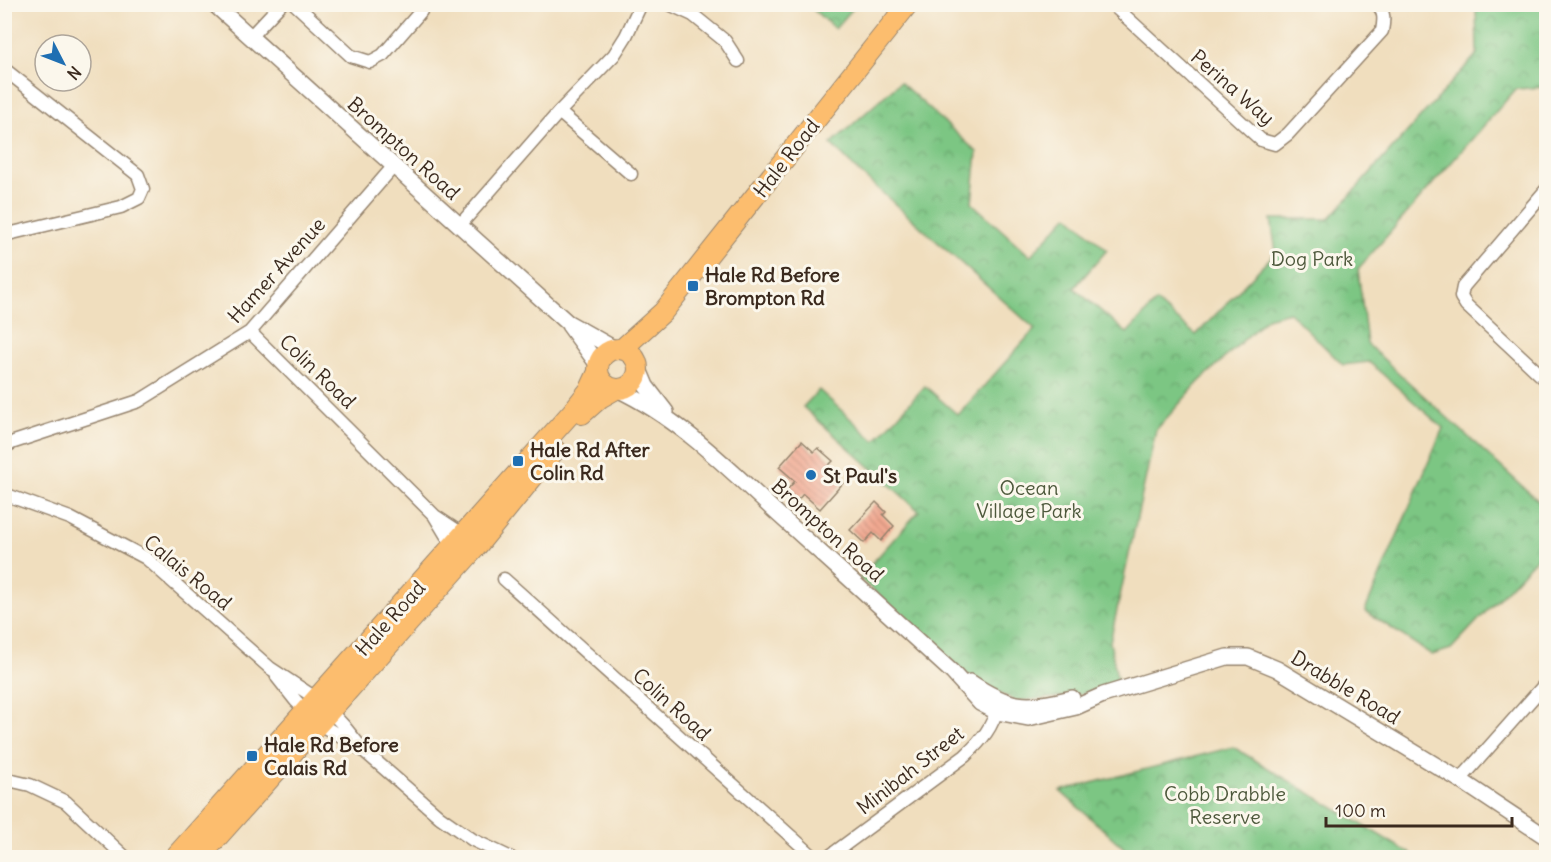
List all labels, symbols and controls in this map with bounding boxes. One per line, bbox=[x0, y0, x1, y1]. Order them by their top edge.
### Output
north arrow bbox=[33, 33, 93, 93]
street label: Perina Way bbox=[1186, 44, 1280, 130]
text: N bbox=[63, 62, 85, 84]
street label: Brompton Road bbox=[343, 91, 465, 205]
street label: Hale Road bbox=[748, 114, 825, 202]
street label: Hamer Avenue bbox=[222, 212, 330, 328]
park label: Dog Park bbox=[1271, 246, 1353, 271]
place label: Hale Rd Before Brompton Rd bbox=[705, 262, 840, 310]
marker: Hale Rd Before Brompton Rd bbox=[686, 279, 700, 293]
street label: Colin Road bbox=[275, 329, 362, 414]
place label: Hale Rd After Colin Rd bbox=[530, 437, 651, 485]
marker: Hale Rd After Colin Rd bbox=[511, 454, 525, 468]
place label: St Paul's bbox=[823, 463, 897, 488]
marker: St Paul's bbox=[804, 468, 818, 482]
street label: Brompton Road bbox=[767, 473, 889, 587]
park label: Ocean Village Park bbox=[976, 475, 1082, 523]
street label: Calais Road bbox=[139, 529, 237, 615]
street label: Hale Road bbox=[350, 575, 430, 661]
street label: Drabble Road bbox=[1287, 645, 1405, 729]
street label: Colin Road bbox=[628, 662, 716, 746]
street label: Minibah Street bbox=[852, 720, 969, 820]
place label: Hale Rd Before Calais Rd bbox=[264, 732, 399, 780]
marker: Hale Rd Before Calais Rd bbox=[245, 749, 259, 763]
park label: Cobb Drabble Reserve bbox=[1164, 781, 1286, 829]
scale bar bbox=[1326, 790, 1512, 828]
text: 100 m bbox=[1335, 799, 1386, 822]

